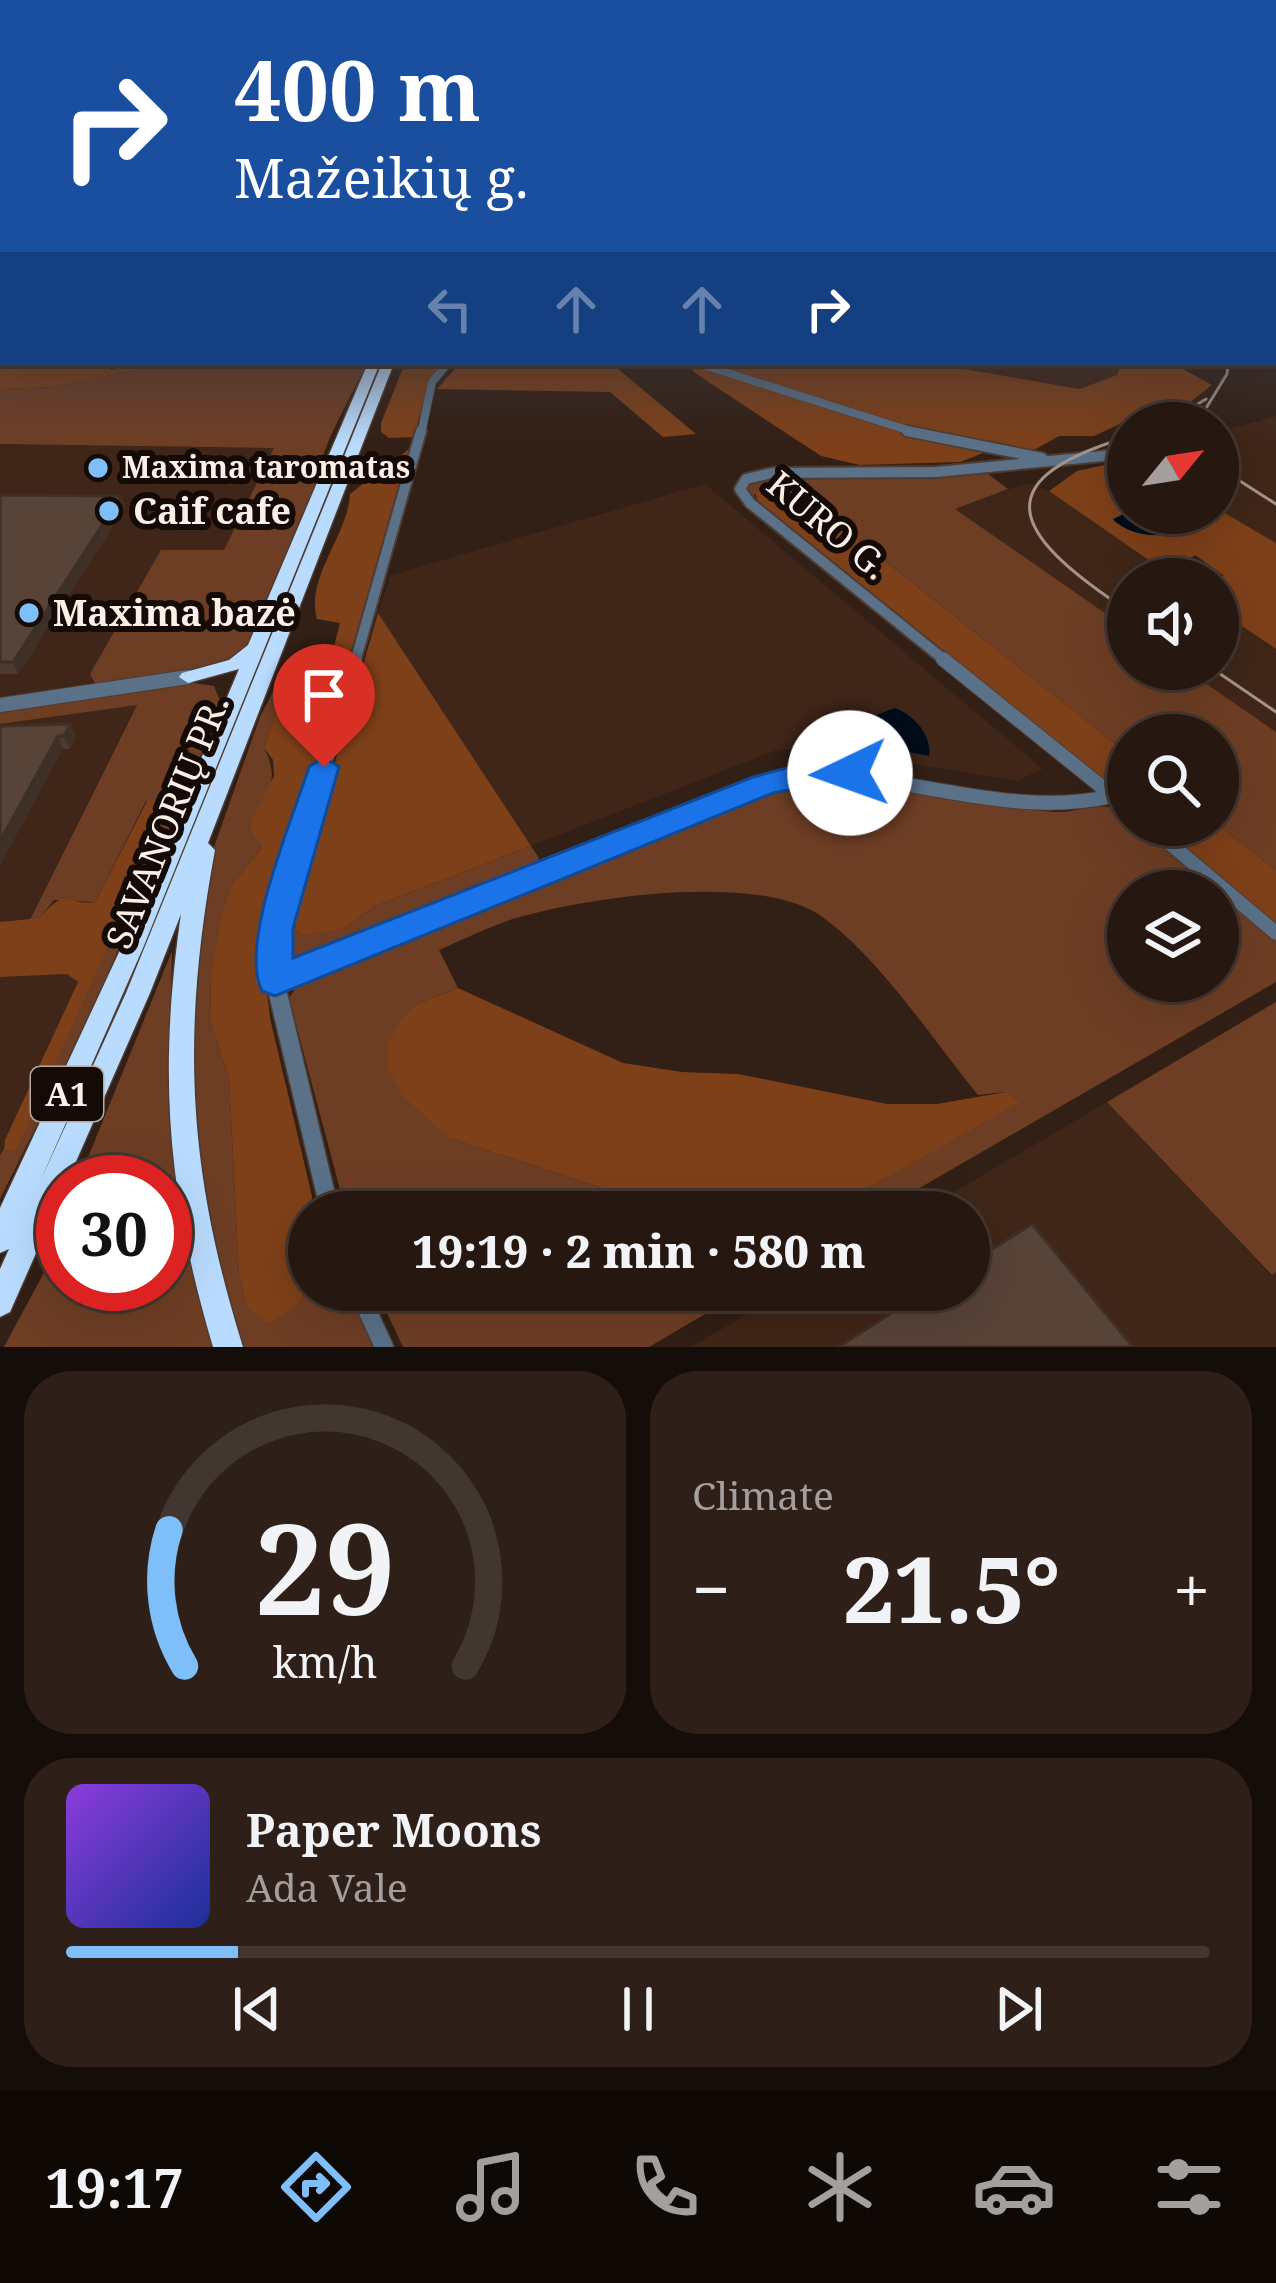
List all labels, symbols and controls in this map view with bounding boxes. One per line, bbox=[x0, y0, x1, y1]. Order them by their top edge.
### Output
text: 400 m bbox=[234, 31, 481, 146]
icon: right bbox=[36, 48, 192, 204]
text: Mažeikių g. bbox=[234, 140, 529, 214]
icon: left bbox=[417, 276, 483, 342]
icon: ahead bbox=[543, 276, 609, 342]
icon: ahead bbox=[669, 276, 735, 342]
icon: right bbox=[795, 276, 861, 342]
north arrow bbox=[1107, 402, 1239, 534]
map controls bbox=[1107, 402, 1239, 1002]
place label: Maxima taromatas bbox=[122, 446, 410, 487]
marker: Maxima taromatas bbox=[85, 455, 111, 481]
street label: KURO G. bbox=[757, 459, 899, 590]
place label: Caif cafe bbox=[133, 486, 291, 535]
marker: Caif cafe bbox=[96, 498, 122, 524]
button: sound bbox=[1107, 558, 1239, 690]
place label: Maxima bazė bbox=[53, 588, 296, 637]
marker: Maxima bazė bbox=[16, 600, 42, 626]
pin bbox=[273, 644, 375, 767]
icon: arrive bbox=[291, 662, 357, 728]
street label: SAVANORIŲ PR. bbox=[93, 688, 240, 956]
position arrow bbox=[787, 710, 913, 836]
button: search bbox=[1107, 714, 1239, 846]
button: layers bbox=[1107, 870, 1239, 1002]
road number: A1 bbox=[31, 1067, 103, 1121]
speed limit sign: 30 bbox=[36, 1155, 192, 1311]
text: 19:19 · 2 min · 580 m bbox=[412, 1220, 866, 1281]
text: Climate bbox=[692, 1468, 834, 1521]
text: 29 bbox=[254, 1482, 396, 1652]
text: 21.5° bbox=[843, 1527, 1060, 1649]
text: − bbox=[692, 1543, 730, 1633]
text: + bbox=[1173, 1543, 1210, 1633]
text: km/h bbox=[272, 1631, 378, 1690]
text: Paper Moons bbox=[246, 1799, 541, 1860]
text: Ada Vale bbox=[246, 1860, 408, 1913]
icon: previous bbox=[224, 1976, 290, 2042]
icon: pause bbox=[605, 1976, 671, 2042]
icon: next bbox=[986, 1976, 1052, 2042]
icon: directions bbox=[274, 2145, 358, 2229]
icon: music bbox=[449, 2145, 533, 2229]
icon: phone bbox=[623, 2145, 707, 2229]
icon: climate bbox=[798, 2145, 882, 2229]
icon: car bbox=[972, 2145, 1056, 2229]
icon: filters bbox=[1147, 2145, 1231, 2229]
text: 19:17 bbox=[45, 2150, 184, 2224]

